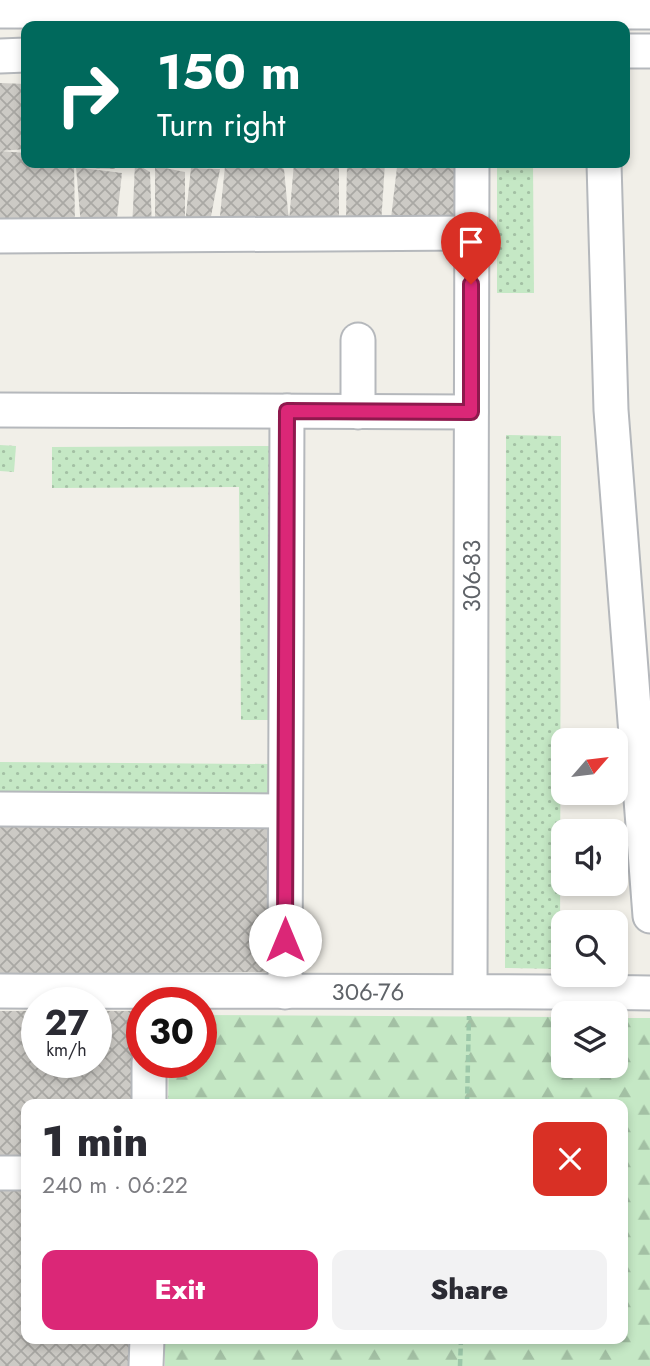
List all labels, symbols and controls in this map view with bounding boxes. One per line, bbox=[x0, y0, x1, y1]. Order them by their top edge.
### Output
text: 150 m bbox=[157, 37, 301, 107]
icon: right bbox=[42, 49, 133, 140]
text: Turn right bbox=[157, 102, 286, 148]
pin bbox=[441, 212, 501, 284]
icon: arrive bbox=[452, 223, 490, 261]
street label: 306-83 bbox=[453, 540, 489, 612]
north arrow bbox=[551, 728, 628, 805]
map controls bbox=[551, 728, 628, 1078]
button: sound bbox=[551, 819, 628, 896]
position arrow bbox=[248, 903, 322, 977]
button: search bbox=[551, 910, 628, 987]
street label: 306-76 bbox=[332, 974, 404, 1009]
speed limit sign: 30 bbox=[126, 987, 217, 1078]
text: 27 bbox=[44, 998, 89, 1048]
button: layers bbox=[551, 1001, 628, 1078]
text: km/h bbox=[46, 1037, 87, 1063]
text: 1 min bbox=[42, 1111, 148, 1172]
button: close bbox=[533, 1122, 607, 1196]
text: 240 m · 06:22 bbox=[42, 1168, 188, 1202]
button: Exit bbox=[42, 1250, 318, 1330]
button: Share bbox=[332, 1250, 607, 1330]

